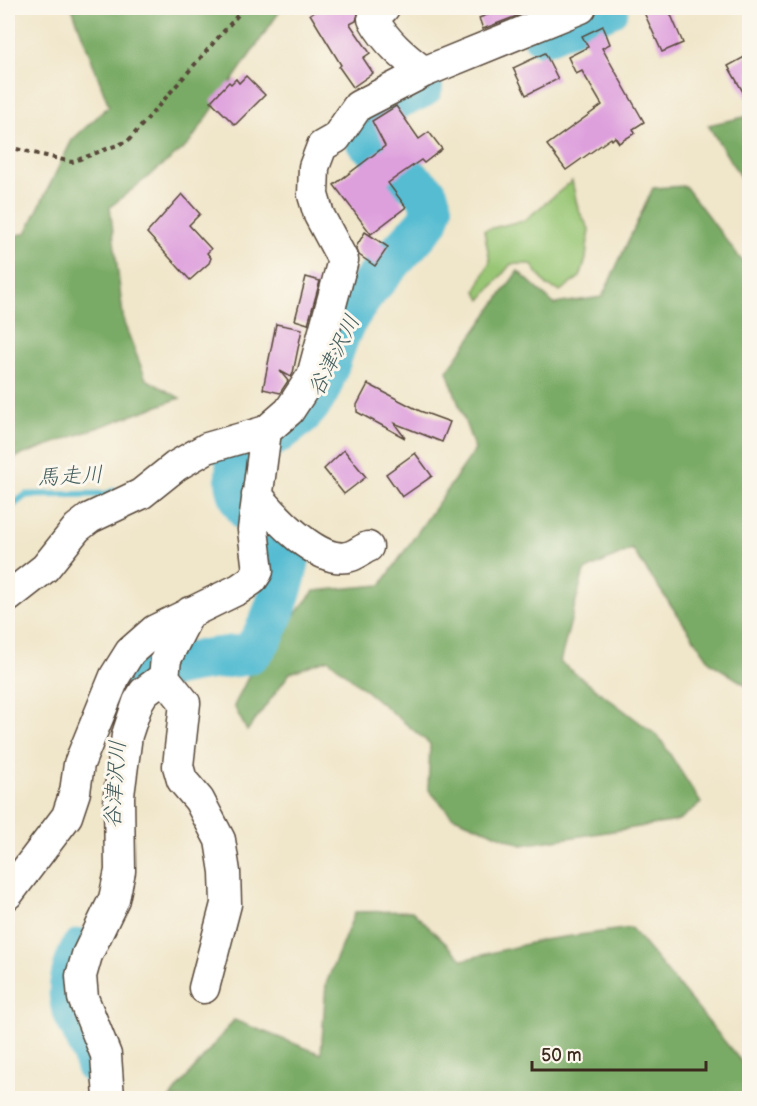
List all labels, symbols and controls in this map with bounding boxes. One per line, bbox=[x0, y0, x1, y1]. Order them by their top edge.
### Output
water label: 谷津沢川 bbox=[302, 310, 366, 401]
water label: 馬走川 bbox=[36, 461, 104, 492]
water label: 谷津沢川 bbox=[99, 739, 132, 829]
scale bar bbox=[532, 1034, 706, 1072]
text: 50 m bbox=[541, 1045, 582, 1066]

